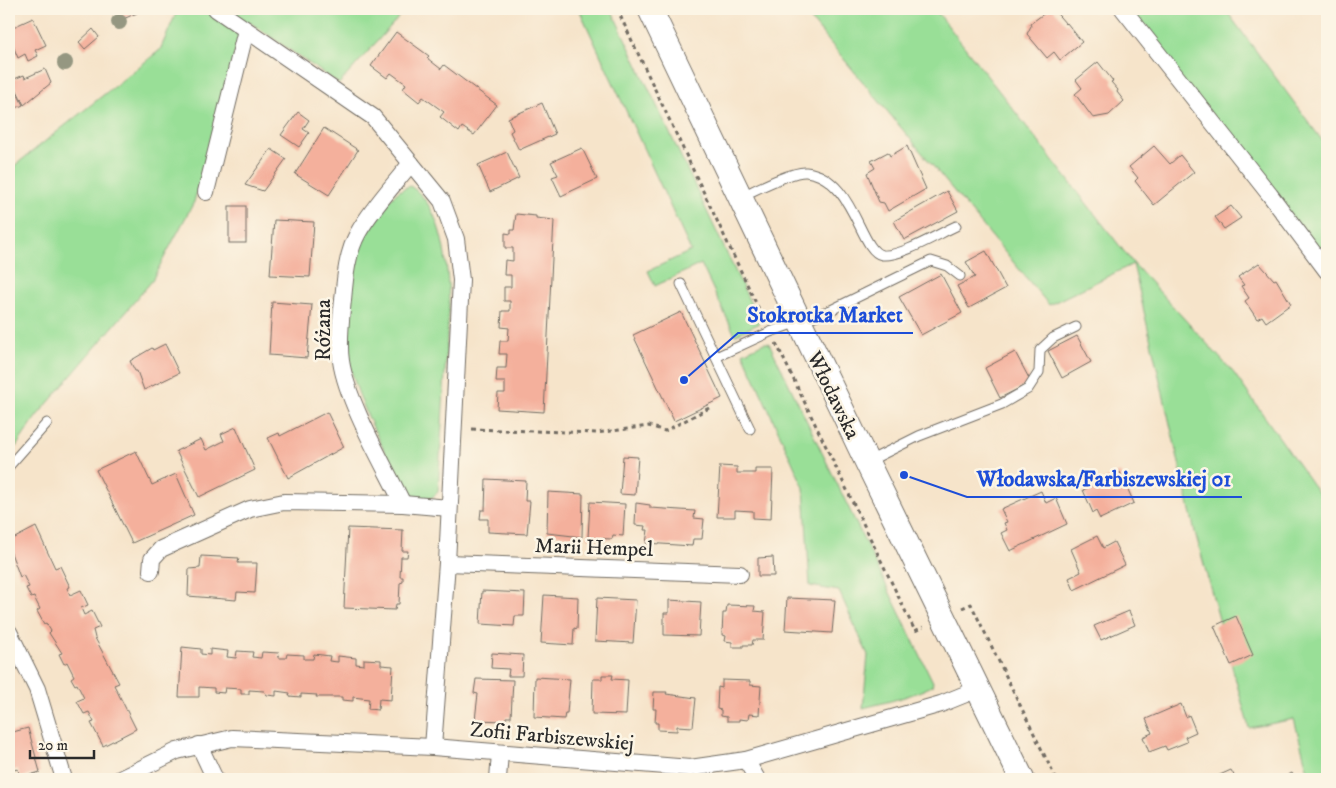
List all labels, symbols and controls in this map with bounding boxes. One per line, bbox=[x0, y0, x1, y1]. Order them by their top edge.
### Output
callout: Stokrotka Market bbox=[738, 296, 913, 333]
street label: Różana bbox=[311, 299, 337, 361]
text: Stokrotka Market bbox=[747, 302, 903, 329]
street label: Włodawska bbox=[800, 346, 866, 444]
callout: Włodawska/Farbiszewskiej 01 bbox=[967, 460, 1242, 497]
text: Włodawska/Farbiszewskiej 01 bbox=[976, 466, 1231, 494]
street label: Marii Hempel bbox=[534, 533, 654, 563]
street label: Zofii Farbiszewskiej bbox=[469, 717, 635, 757]
scale bar bbox=[30, 728, 94, 760]
text: 20 m bbox=[38, 736, 68, 755]

